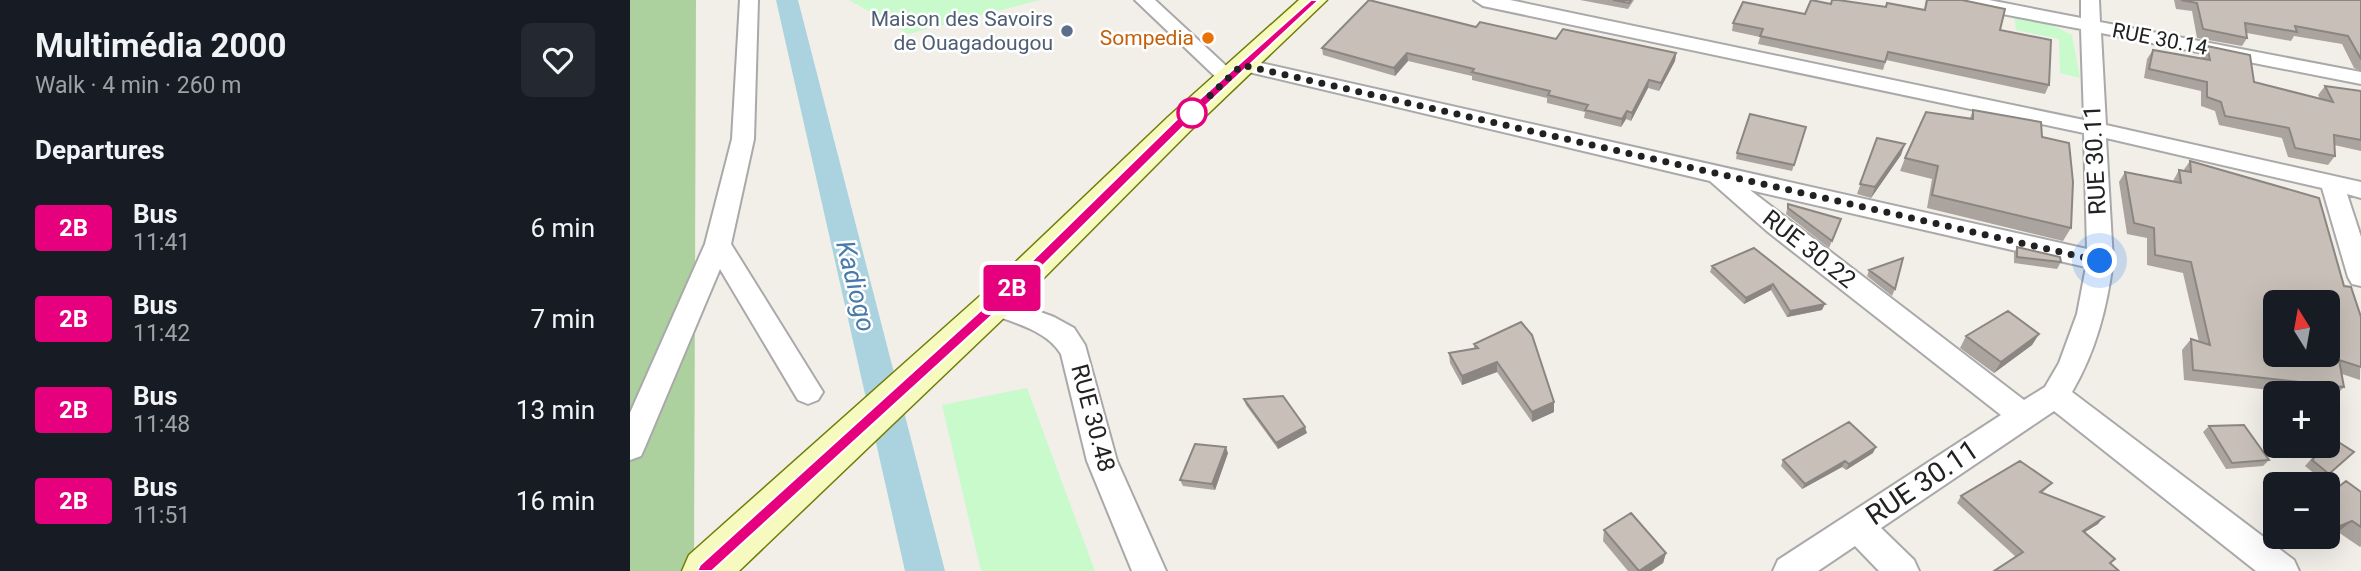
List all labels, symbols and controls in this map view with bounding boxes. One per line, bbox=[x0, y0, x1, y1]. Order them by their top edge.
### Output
place label: Maison des Savoirs de Ouagadougou bbox=[871, 7, 1053, 55]
street label: RUE 30.14 bbox=[2110, 18, 2210, 60]
button: heart bbox=[521, 23, 595, 97]
marker: Maison des Savoirs de Ouagadougou bbox=[1059, 23, 1075, 39]
text: Multimédia 2000 bbox=[35, 26, 286, 65]
place label: Sompedia bbox=[1100, 26, 1194, 50]
marker: Sompedia bbox=[1200, 30, 1216, 46]
text: Walk · 4 min · 260 m bbox=[35, 72, 241, 99]
unlabelled marker bbox=[1177, 98, 1207, 128]
street label: RUE 30.11 bbox=[2078, 104, 2112, 216]
text: Departures bbox=[35, 135, 165, 165]
text: Bus bbox=[133, 199, 178, 229]
street label: RUE 30.22 bbox=[1757, 204, 1861, 294]
text: 6 min bbox=[530, 213, 595, 243]
text: 2B bbox=[59, 214, 88, 242]
text: 11:41 bbox=[133, 229, 190, 256]
water label: Kadiogo bbox=[830, 237, 882, 335]
your location bbox=[2082, 243, 2117, 278]
line badge: 2B bbox=[980, 265, 1044, 311]
text: 2B bbox=[997, 274, 1027, 302]
text: Bus bbox=[133, 290, 178, 320]
north arrow bbox=[2263, 290, 2340, 368]
map controls bbox=[2263, 290, 2340, 549]
text: 7 min bbox=[530, 304, 595, 334]
text: 2B bbox=[59, 305, 88, 333]
text: 11:42 bbox=[133, 320, 190, 347]
street label: RUE 30.48 bbox=[1065, 361, 1121, 475]
text: Bus bbox=[133, 381, 178, 411]
button: + bbox=[2263, 381, 2340, 458]
text: 13 min bbox=[516, 395, 595, 425]
text: 2B bbox=[59, 396, 88, 424]
text: 11:48 bbox=[133, 411, 190, 438]
street label: RUE 30.11 bbox=[1860, 433, 1985, 532]
text: Bus bbox=[133, 472, 178, 502]
button: − bbox=[2263, 472, 2340, 549]
text: 16 min bbox=[516, 486, 595, 516]
text: 2B bbox=[59, 487, 88, 515]
text: 11:51 bbox=[133, 502, 190, 529]

